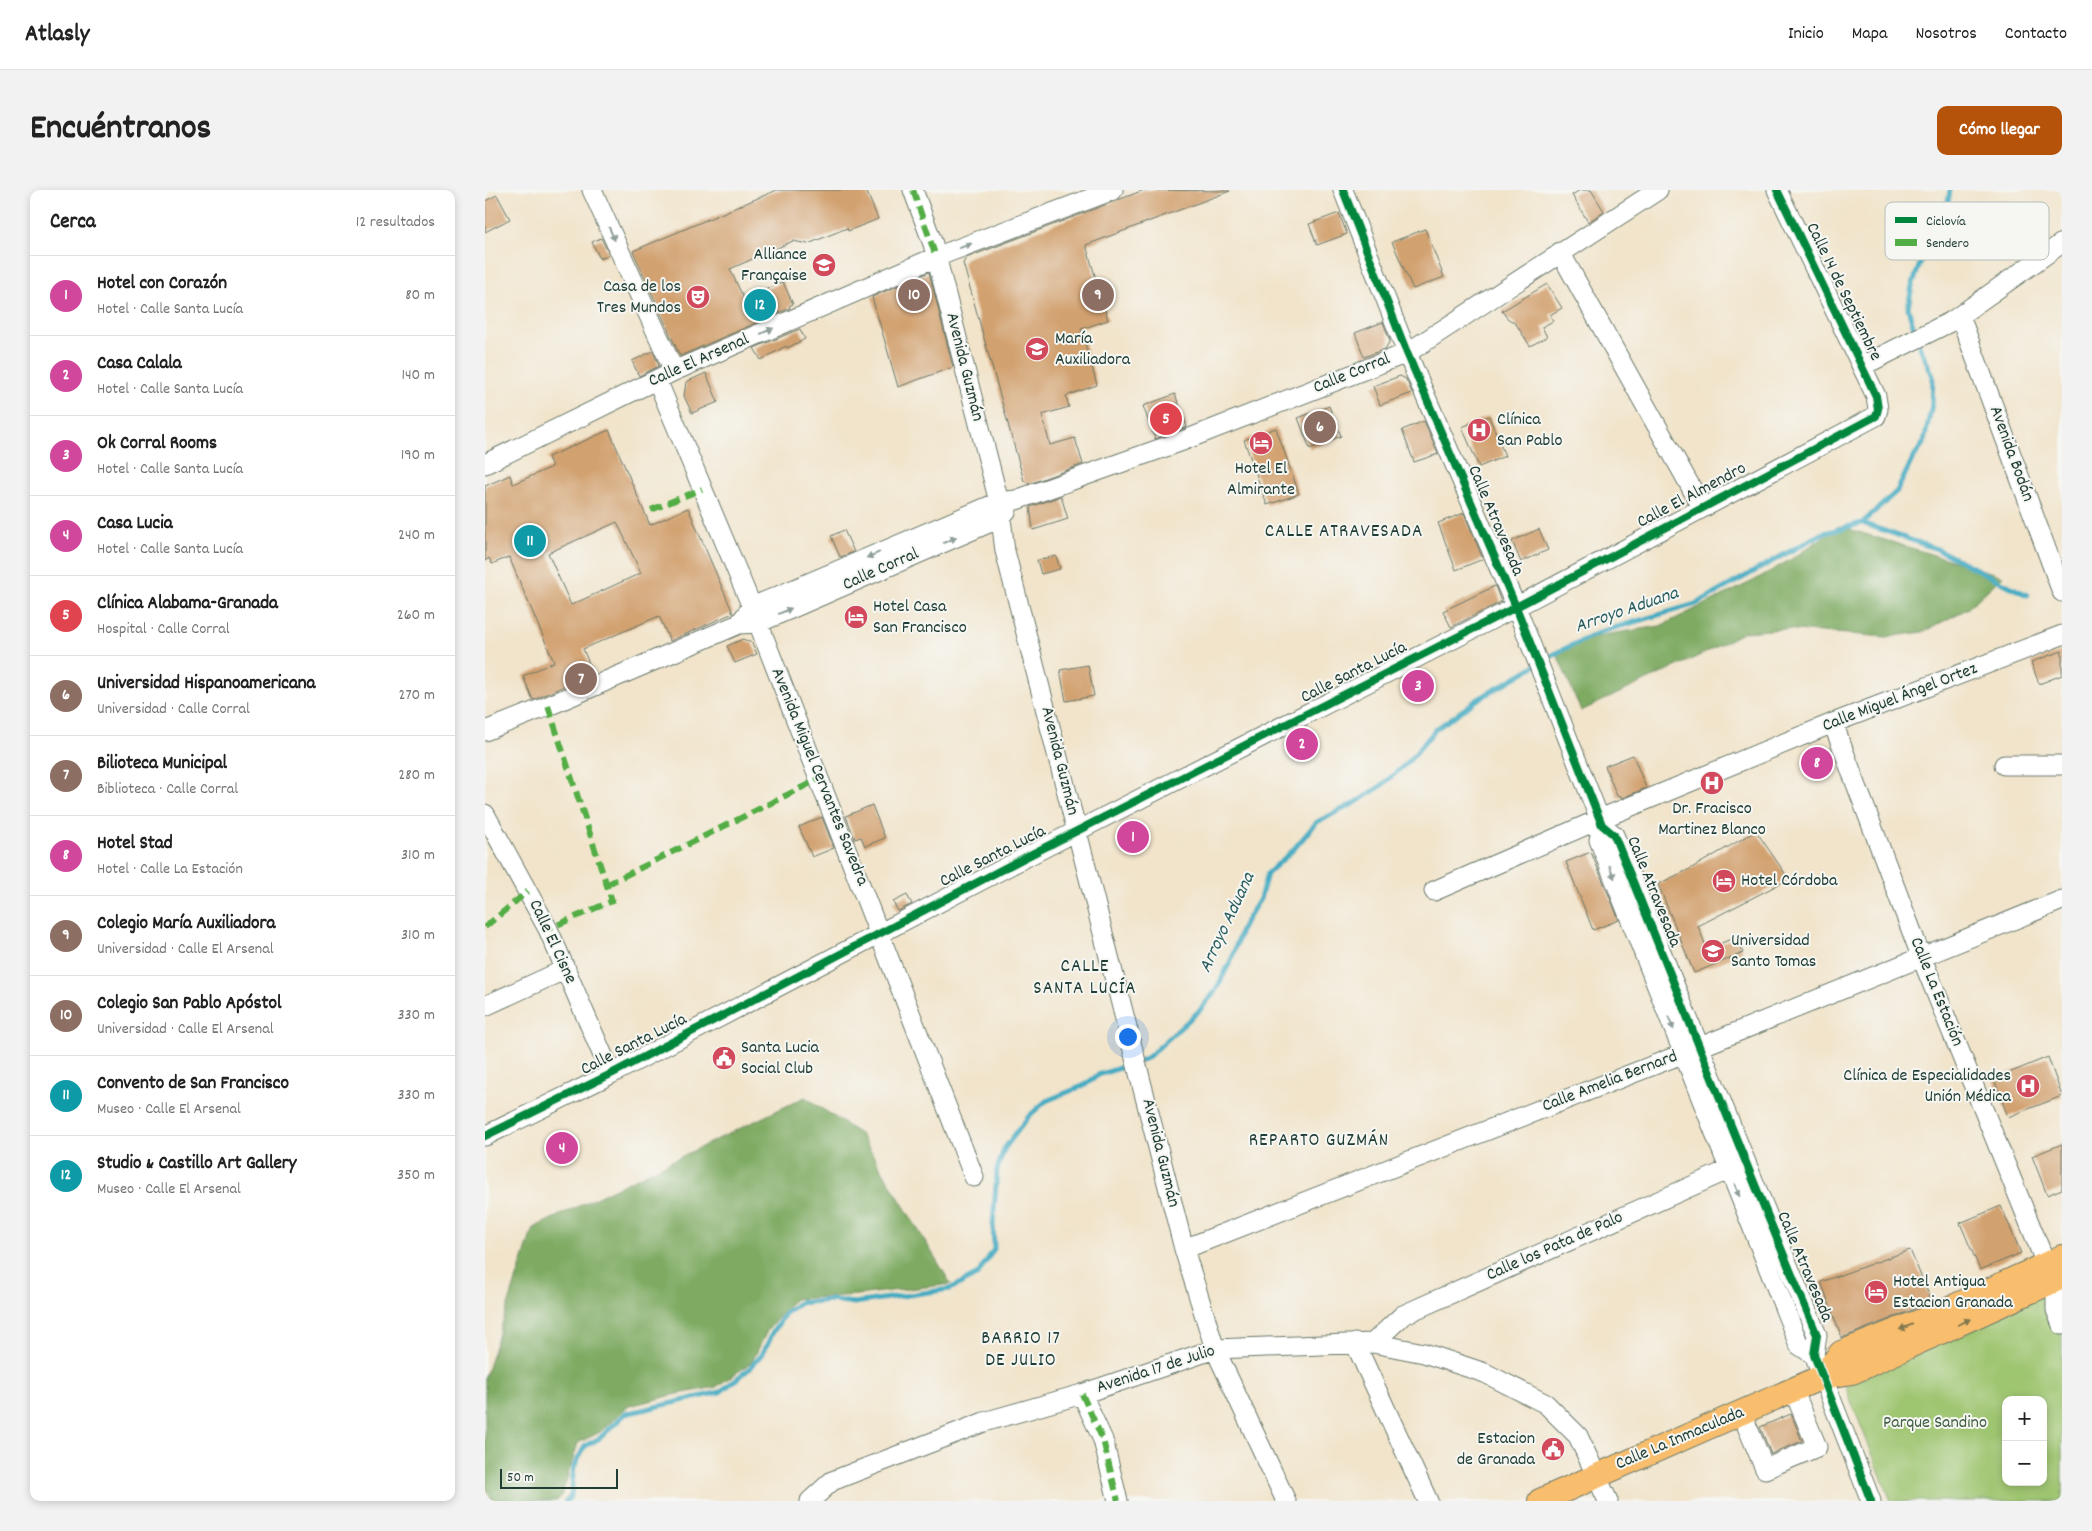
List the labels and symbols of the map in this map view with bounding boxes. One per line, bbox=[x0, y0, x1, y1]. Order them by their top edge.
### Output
legend bbox=[1885, 202, 2049, 260]
text: Ciclovía bbox=[1926, 212, 1966, 232]
street label: Calle 14 de Septiembre bbox=[1799, 219, 1887, 365]
one-way arrow bbox=[608, 227, 616, 241]
text: Sendero bbox=[1926, 234, 1969, 254]
one-way arrow bbox=[958, 242, 973, 250]
place label: Alliance Française bbox=[741, 243, 807, 289]
school or university icon: Alliance Française bbox=[811, 252, 837, 278]
place label: Casa de los Tres Mundos bbox=[597, 275, 681, 321]
pin: 10 bbox=[898, 276, 930, 314]
pin: 9 bbox=[1082, 276, 1114, 314]
theatre icon: Casa de los Tres Mundos bbox=[685, 284, 711, 310]
pin: 12 bbox=[744, 286, 776, 324]
street label: Avenida Guzmán bbox=[938, 310, 990, 424]
one-way arrow bbox=[760, 326, 774, 334]
street label: Calle El Arsenal bbox=[645, 327, 754, 394]
place label: María Auxiliadora bbox=[1055, 327, 1131, 373]
school or university icon: María Auxiliadora bbox=[1024, 336, 1050, 362]
street label: Calle Corral bbox=[1310, 347, 1395, 401]
pin: 5 bbox=[1150, 400, 1182, 438]
street label: Avenida Bodán bbox=[1982, 403, 2040, 505]
pin: 6 bbox=[1304, 408, 1336, 446]
place label: Clínica San Pablo bbox=[1497, 408, 1563, 454]
hospital icon: Clínica San Pablo bbox=[1466, 417, 1492, 443]
hotel icon: Hotel El Almirante bbox=[1248, 430, 1274, 456]
place label: Hotel El Almirante bbox=[1227, 457, 1295, 503]
street label: Calle El Almendro bbox=[1633, 457, 1751, 535]
street label: Calle Atravesada bbox=[1460, 462, 1530, 581]
district label: CALLE ATRAVESADA bbox=[1265, 519, 1423, 546]
pin: 11 bbox=[514, 522, 546, 560]
one-way arrow bbox=[943, 535, 957, 543]
street label: Calle Corral bbox=[839, 542, 924, 598]
one-way arrow bbox=[866, 552, 880, 560]
water label: Arroyo Aduana bbox=[1572, 580, 1683, 641]
place label: Hotel Casa San Francisco bbox=[873, 595, 967, 641]
hotel icon: Hotel Casa San Francisco bbox=[843, 604, 869, 630]
one-way arrow bbox=[778, 607, 792, 615]
street label: Calle Santa Lucía bbox=[1297, 635, 1412, 710]
street label: Calle Miguel Ángel Ortez bbox=[1819, 657, 1981, 739]
pin: 7 bbox=[565, 660, 597, 698]
street label: Avenida Miguel Cervantes Savedra bbox=[764, 664, 874, 890]
pin: 3 bbox=[1402, 667, 1434, 705]
street label: Avenida Guzmán bbox=[1033, 704, 1085, 818]
pin: 2 bbox=[1286, 725, 1318, 763]
pin: 8 bbox=[1801, 744, 1833, 782]
hospital icon: Dr. Fracisco Martinez Blanco bbox=[1699, 770, 1725, 796]
place label: Dr. Fracisco Martinez Blanco bbox=[1658, 797, 1766, 843]
pin: 1 bbox=[1117, 818, 1149, 856]
street label: Calle Santa Lucía bbox=[936, 819, 1051, 894]
street label: Calle Atravesada bbox=[1619, 833, 1687, 952]
one-way arrow bbox=[1608, 864, 1616, 879]
water label: Arroyo Aduana bbox=[1193, 868, 1263, 977]
hotel icon: Hotel Córdoba bbox=[1711, 868, 1737, 894]
place label: Hotel Córdoba bbox=[1741, 869, 1838, 894]
street label: Calle El Cisne bbox=[522, 896, 582, 988]
place label: Universidad Santo Tomas bbox=[1731, 929, 1816, 975]
street label: Calle La Estación bbox=[1903, 934, 1969, 1050]
school or university icon: Universidad Santo Tomas bbox=[1700, 938, 1726, 964]
district label: CALLE SANTA LUCÍA bbox=[1033, 954, 1137, 1003]
street label: Calle Santa Lucía bbox=[577, 1007, 692, 1082]
one-way arrow bbox=[1668, 1016, 1676, 1030]
your location bbox=[1115, 1024, 1141, 1050]
place label: Santa Lucia Social Club bbox=[741, 1036, 820, 1082]
public building icon: Santa Lucia Social Club bbox=[711, 1045, 737, 1071]
street label: Calle Amelia Bernard bbox=[1539, 1045, 1681, 1119]
place label: Clínica de Especialidades Unión Médica bbox=[1843, 1064, 2012, 1110]
hospital icon: Clínica de Especialidades Unión Médica bbox=[2015, 1073, 2041, 1099]
street label: Avenida Guzmán bbox=[1134, 1096, 1186, 1210]
district label: REPARTO GUZMÁN bbox=[1249, 1128, 1389, 1155]
pin: 4 bbox=[546, 1129, 578, 1167]
one-way arrow bbox=[1734, 1183, 1741, 1198]
street label: Calle los Pata de Palo bbox=[1483, 1206, 1627, 1288]
street label: Calle Atravesada bbox=[1769, 1208, 1839, 1327]
place label: Hotel Antigua Estacion Granada bbox=[1893, 1270, 2013, 1316]
hotel icon: Hotel Antigua Estacion Granada bbox=[1863, 1279, 1889, 1305]
one-way arrow bbox=[1957, 1318, 1971, 1326]
one-way arrow bbox=[1898, 1323, 1913, 1331]
district label: BARRIO 17 DE JULIO bbox=[981, 1326, 1061, 1375]
street label: Avenida 17 de Julio bbox=[1094, 1339, 1218, 1401]
street label: Calle La Inmaculada bbox=[1612, 1400, 1749, 1477]
park label: Parque Sandino bbox=[1883, 1411, 1987, 1436]
place label: Estacion de Granada bbox=[1457, 1427, 1536, 1473]
public building icon: Estacion de Granada bbox=[1540, 1436, 1566, 1462]
scale bar bbox=[500, 1466, 617, 1489]

